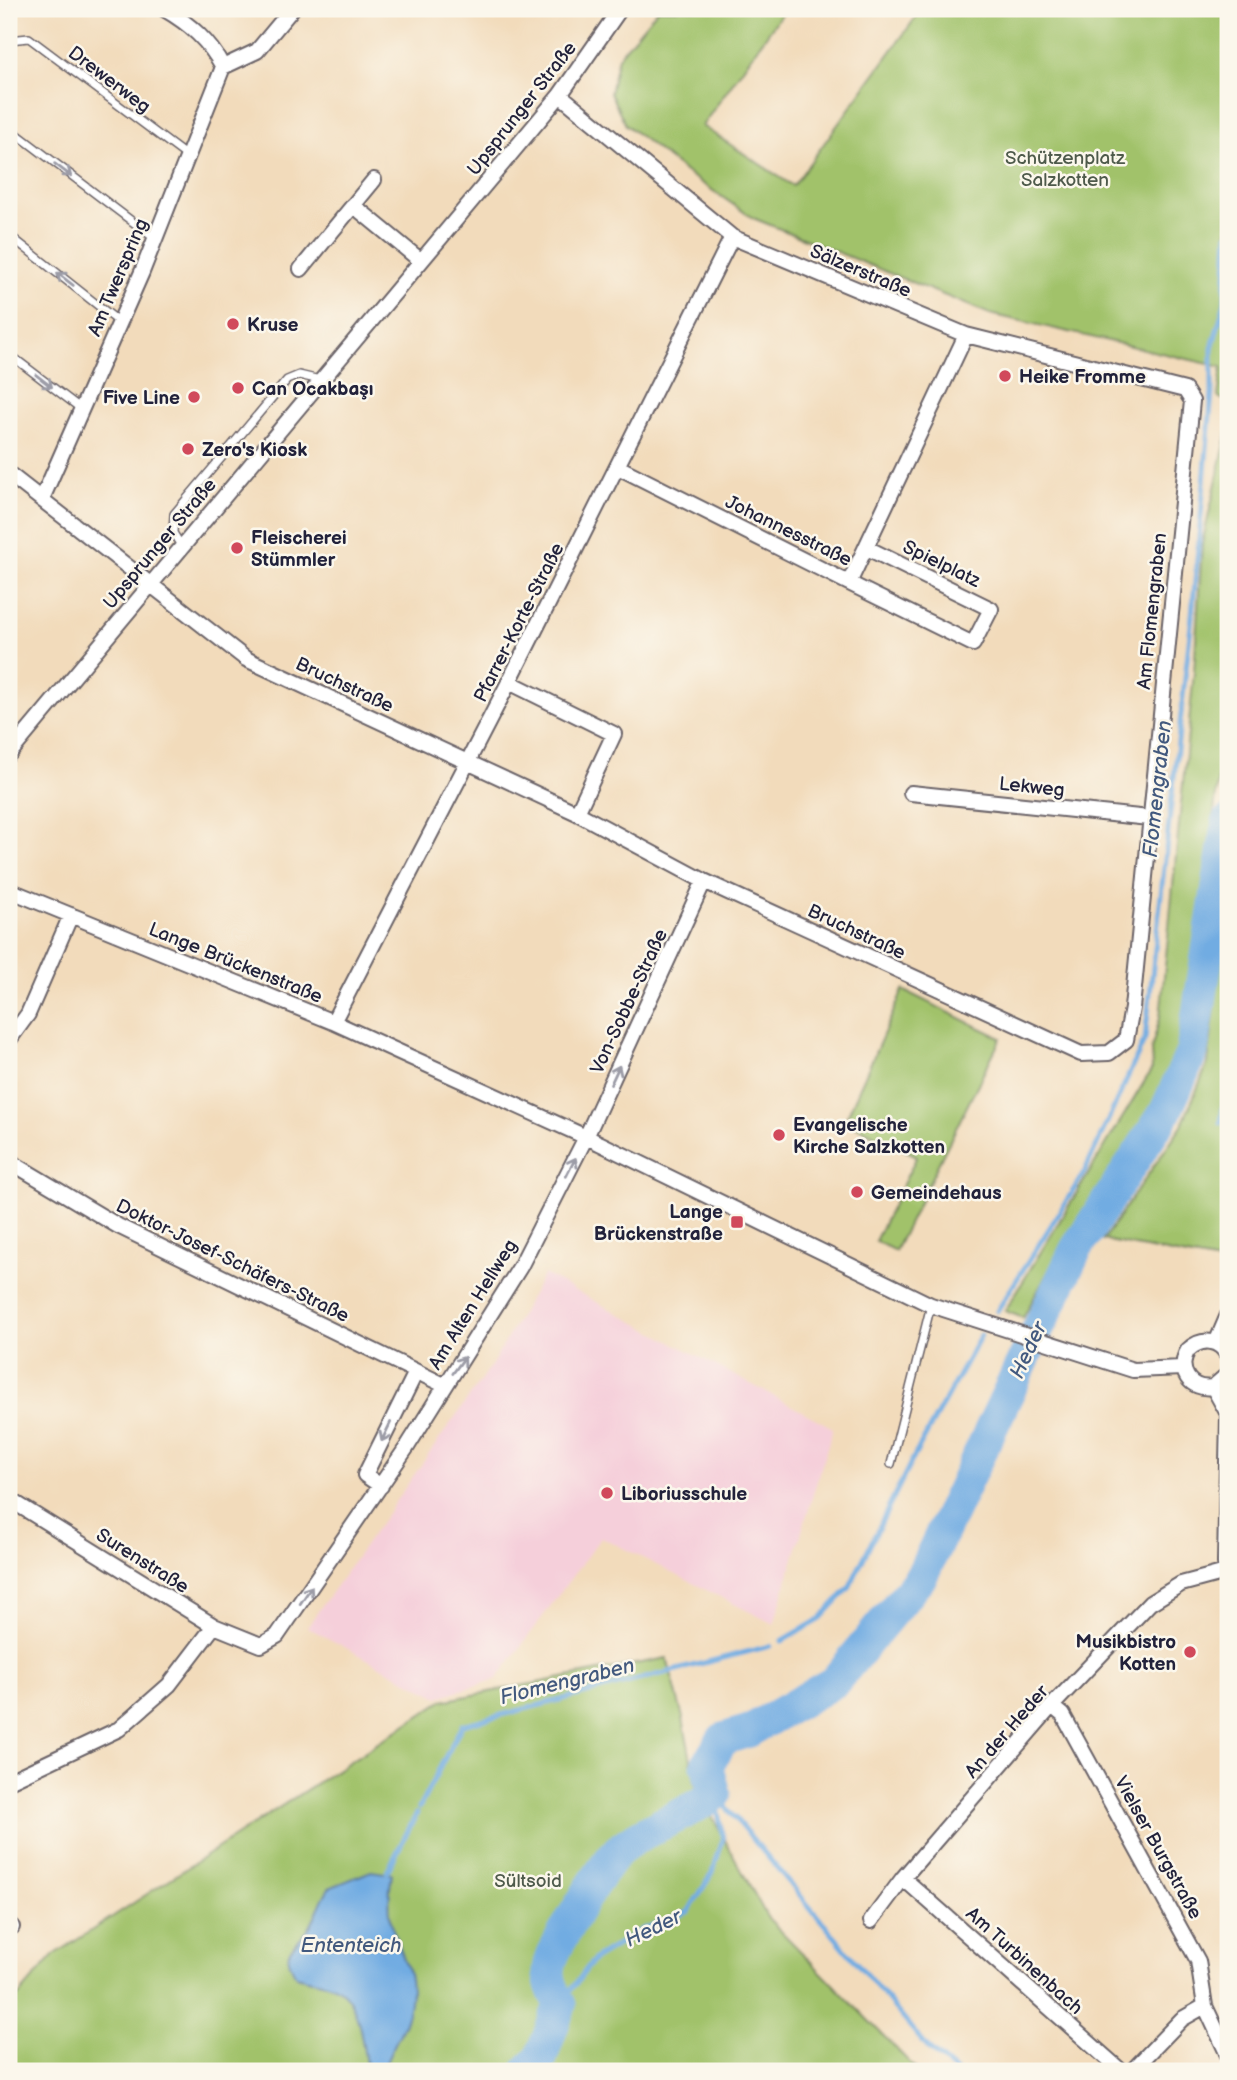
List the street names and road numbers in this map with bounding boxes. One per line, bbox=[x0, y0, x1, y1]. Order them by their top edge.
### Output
street label: Upsprunger Straße bbox=[463, 37, 582, 181]
street label: Drewerweg bbox=[63, 42, 155, 119]
street label: Am Twerspring bbox=[83, 215, 154, 340]
street label: Sälzerstraße bbox=[806, 240, 914, 303]
street label: Upsprunger Straße bbox=[99, 474, 222, 614]
street label: Johannesstraße bbox=[721, 491, 855, 572]
street label: Am Flomengraben bbox=[1133, 532, 1172, 691]
street label: Spielplatz bbox=[899, 536, 985, 593]
street label: Pfarrer-Korte-Straße bbox=[469, 539, 569, 706]
street label: Bruchstraße bbox=[292, 653, 397, 718]
street label: Lekweg bbox=[998, 773, 1066, 802]
street label: Bruchstraße bbox=[804, 900, 909, 965]
street label: Lange Brückenstraße bbox=[145, 918, 326, 1009]
street label: Von-Sobbe-Straße bbox=[586, 926, 673, 1078]
street label: Doktor-Josef-Schäfers-Straße bbox=[112, 1195, 353, 1328]
street label: Am Alten Hellweg bbox=[424, 1235, 523, 1374]
street label: Surenstraße bbox=[92, 1524, 193, 1599]
street label: An der Heder bbox=[960, 1680, 1055, 1783]
street label: Vielser Burgstraße bbox=[1109, 1772, 1206, 1923]
street label: Am Turbinenbach bbox=[961, 1903, 1087, 2020]

